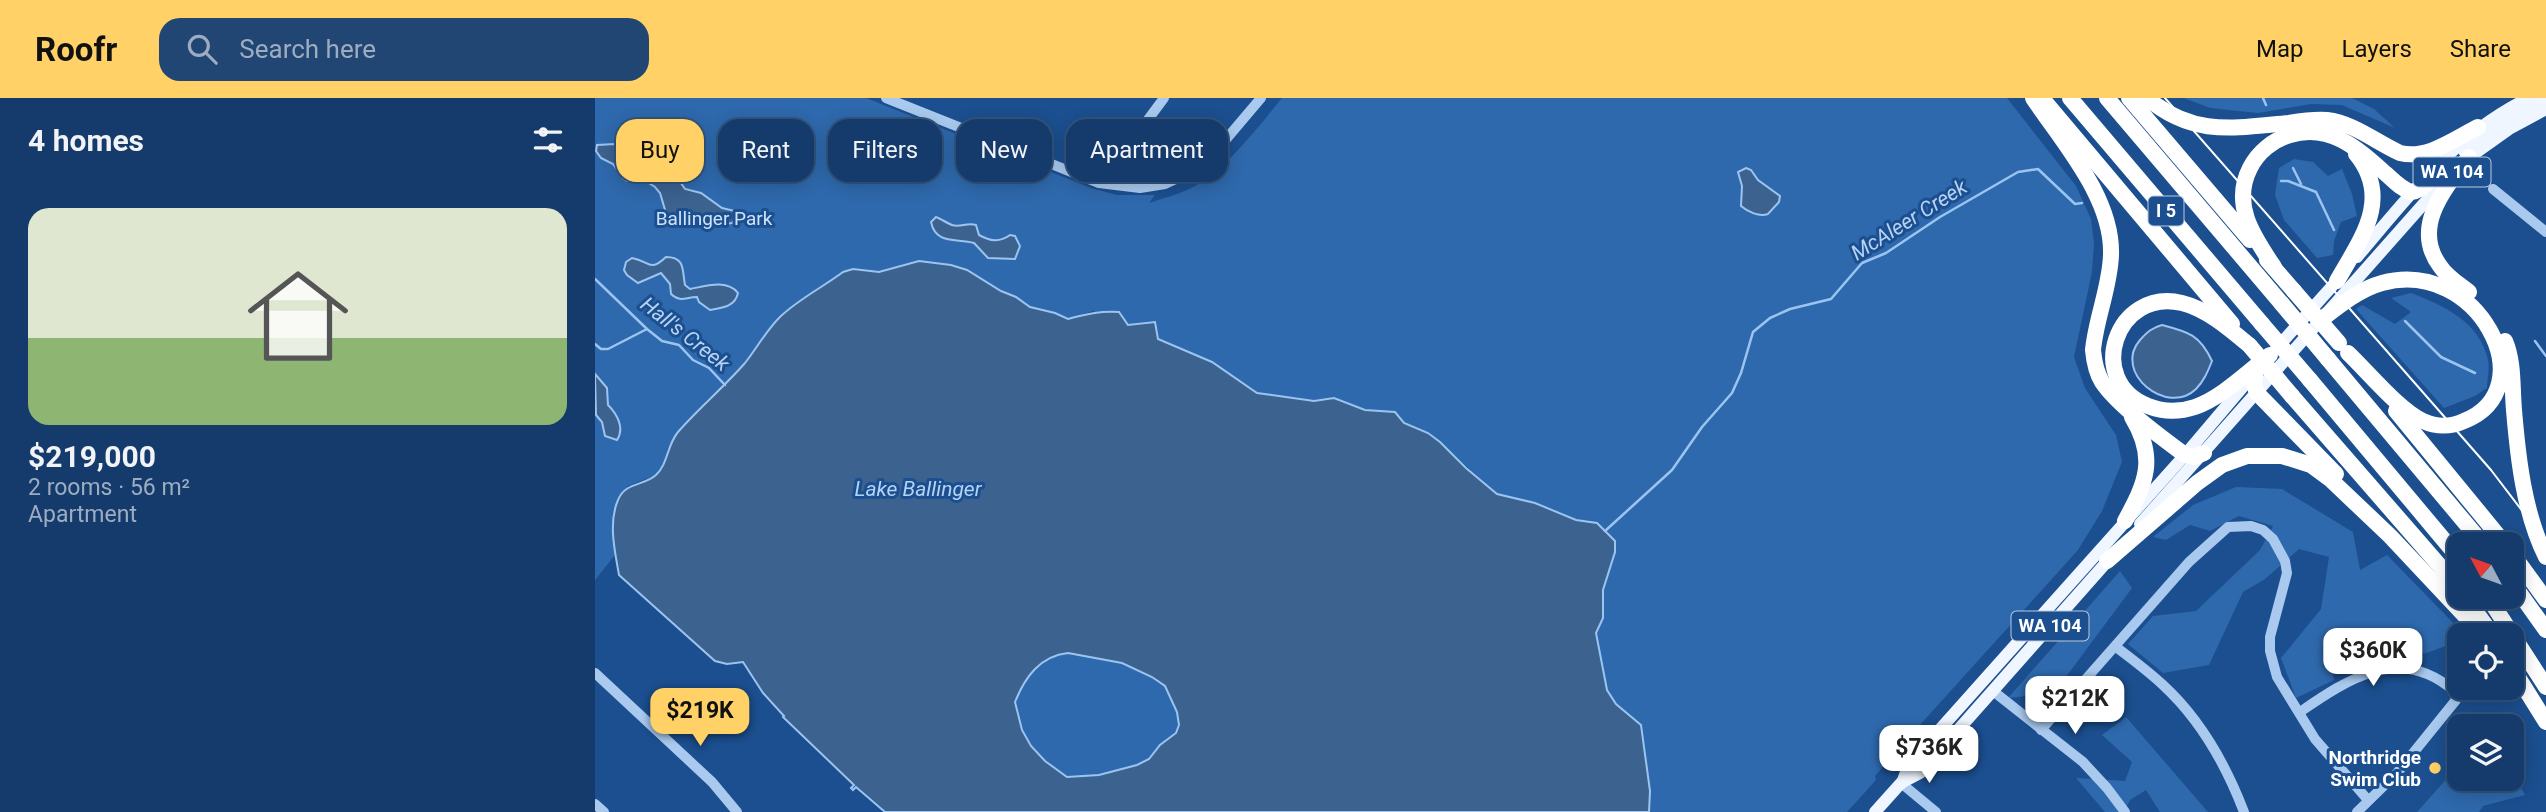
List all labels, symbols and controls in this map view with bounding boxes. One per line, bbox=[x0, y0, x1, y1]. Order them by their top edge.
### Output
search box bbox=[159, 18, 649, 81]
text: Roofr bbox=[35, 30, 117, 69]
icon: search bbox=[183, 30, 221, 68]
text: Search here bbox=[239, 34, 376, 64]
text: Map bbox=[2256, 35, 2304, 63]
text: Layers bbox=[2342, 35, 2412, 63]
text: Share bbox=[2450, 35, 2511, 63]
chip: Buy bbox=[616, 119, 704, 182]
chip: Rent bbox=[718, 119, 814, 182]
chip: Filters bbox=[828, 119, 942, 182]
chip: New bbox=[956, 119, 1052, 182]
chip: Apartment bbox=[1066, 119, 1228, 182]
icon: filters bbox=[529, 121, 567, 159]
text: 4 homes bbox=[28, 123, 144, 158]
road number: WA 104 bbox=[2413, 158, 2491, 186]
water label: McAleer Creek bbox=[1847, 174, 1972, 265]
road number: I 5 bbox=[2149, 196, 2183, 226]
park label: Ballinger Park bbox=[656, 207, 773, 230]
icon: home bbox=[235, 253, 361, 379]
water label: Hall's Creek bbox=[636, 292, 735, 376]
text: $219,000 bbox=[28, 439, 156, 474]
text: 2 rooms · 56 m² bbox=[28, 474, 190, 501]
water label: Lake Ballinger bbox=[854, 477, 983, 501]
text: Apartment bbox=[28, 501, 137, 528]
north arrow bbox=[2447, 532, 2523, 609]
map controls bbox=[2447, 532, 2524, 791]
road number: WA 104 bbox=[2011, 612, 2089, 640]
button: locate bbox=[2447, 623, 2524, 700]
pin: $360K bbox=[2324, 628, 2422, 688]
text: $360K bbox=[2339, 637, 2407, 664]
pin: $212K bbox=[2026, 676, 2124, 736]
text: $212K bbox=[2041, 685, 2109, 712]
pin: $219K bbox=[651, 688, 749, 748]
text: $219K bbox=[666, 697, 734, 724]
button: layers bbox=[2447, 714, 2524, 791]
pin: $736K bbox=[1880, 726, 1978, 785]
text: $736K bbox=[1895, 734, 1963, 761]
place label: Northridge Swim Club bbox=[2329, 746, 2421, 791]
marker: Northridge Swim Club bbox=[2427, 760, 2443, 776]

